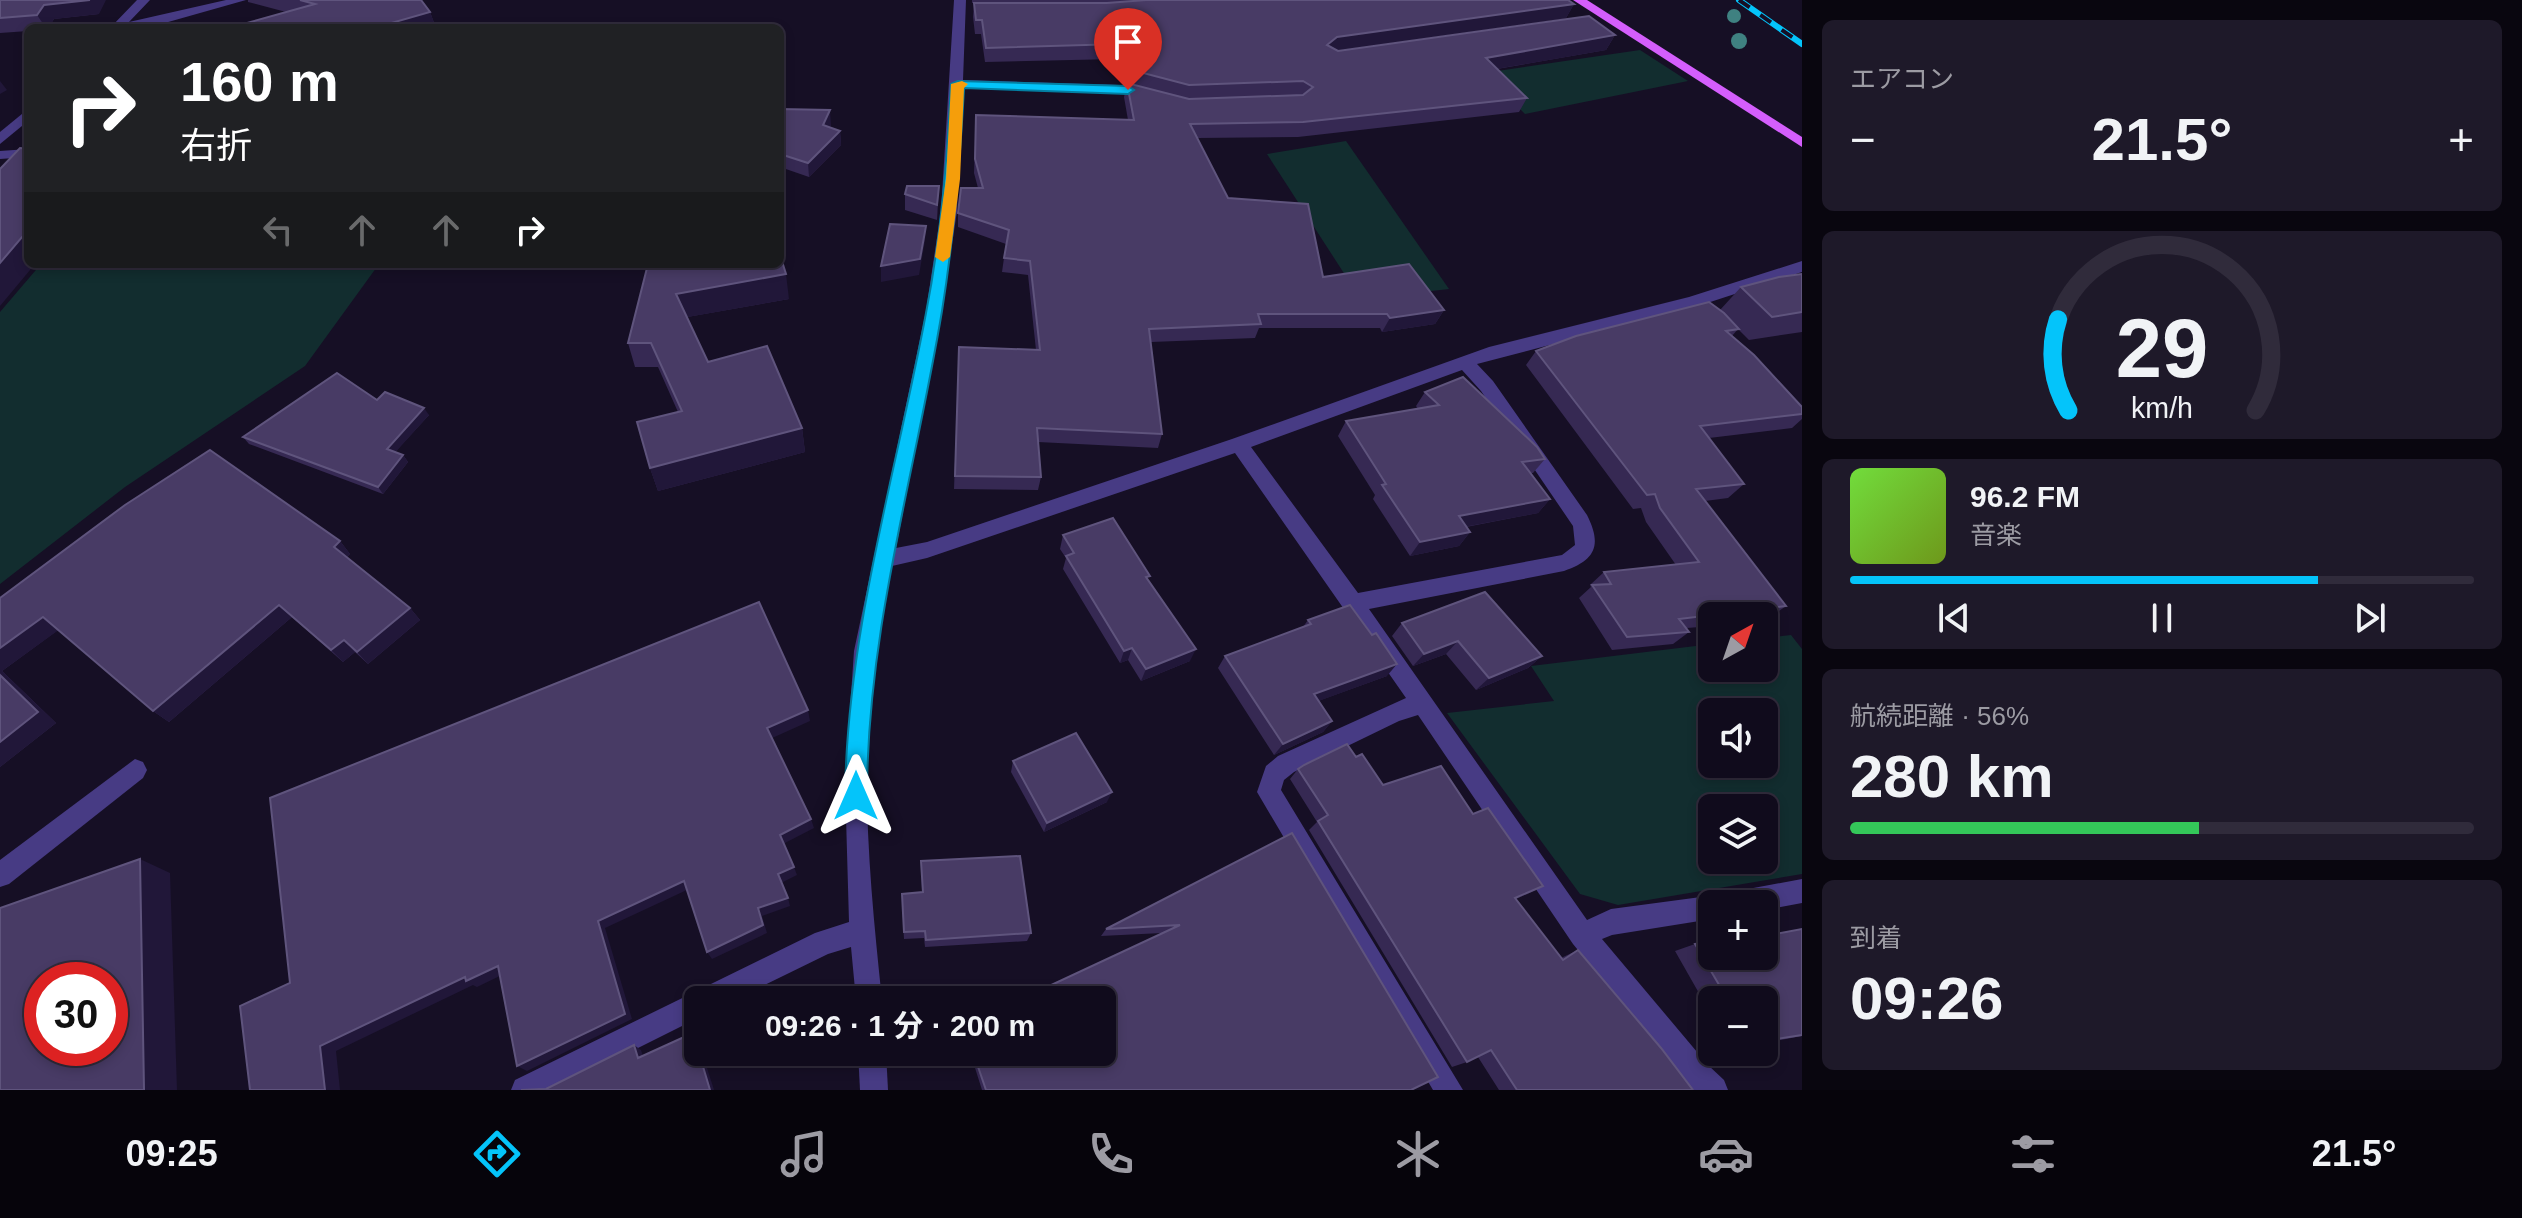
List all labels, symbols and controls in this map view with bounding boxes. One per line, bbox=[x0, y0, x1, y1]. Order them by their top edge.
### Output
pin bbox=[1094, 8, 1162, 90]
icon: arrive bbox=[1106, 20, 1150, 64]
text: 160 m bbox=[180, 50, 339, 113]
icon: right bbox=[48, 56, 152, 160]
text: エアコン bbox=[1850, 64, 1954, 94]
text: 21.5° bbox=[2092, 106, 2232, 173]
text: − bbox=[1850, 115, 1876, 164]
text: + bbox=[2448, 115, 2474, 164]
text: 右折 bbox=[180, 125, 252, 166]
icon: left bbox=[256, 208, 300, 252]
icon: ahead bbox=[340, 208, 384, 252]
icon: ahead bbox=[424, 208, 468, 252]
icon: right bbox=[508, 208, 552, 252]
text: 29 bbox=[2116, 301, 2208, 394]
text: km/h bbox=[2131, 392, 2193, 424]
text: 96.2 FM bbox=[1970, 480, 2080, 513]
text: 音楽 bbox=[1970, 520, 2022, 550]
icon: previous bbox=[1932, 596, 1976, 640]
icon: pause bbox=[2140, 596, 2184, 640]
icon: next bbox=[2348, 596, 2392, 640]
north arrow bbox=[1698, 602, 1778, 682]
map controls bbox=[1698, 602, 1778, 1066]
button: sound bbox=[1698, 698, 1778, 778]
text: 航続距離 · 56% bbox=[1850, 701, 2029, 731]
text: 280 km bbox=[1850, 743, 2054, 810]
position arrow bbox=[814, 754, 898, 838]
button: layers bbox=[1698, 794, 1778, 874]
button: + bbox=[1698, 890, 1778, 970]
text: 到着 bbox=[1850, 923, 1902, 953]
speed limit sign: 30 bbox=[24, 962, 128, 1066]
text: 09:26 bbox=[1850, 965, 2003, 1032]
button: − bbox=[1698, 986, 1778, 1066]
text: 09:26 · 1 分 · 200 m bbox=[765, 1009, 1035, 1042]
icon: directions bbox=[469, 1126, 525, 1182]
icon: music bbox=[776, 1126, 832, 1182]
icon: phone bbox=[1083, 1126, 1139, 1182]
icon: climate bbox=[1390, 1126, 1446, 1182]
icon: car bbox=[1698, 1126, 1754, 1182]
icon: filters bbox=[2005, 1126, 2061, 1182]
text: 09:25 bbox=[126, 1133, 218, 1174]
text: 21.5° bbox=[2312, 1133, 2396, 1174]

